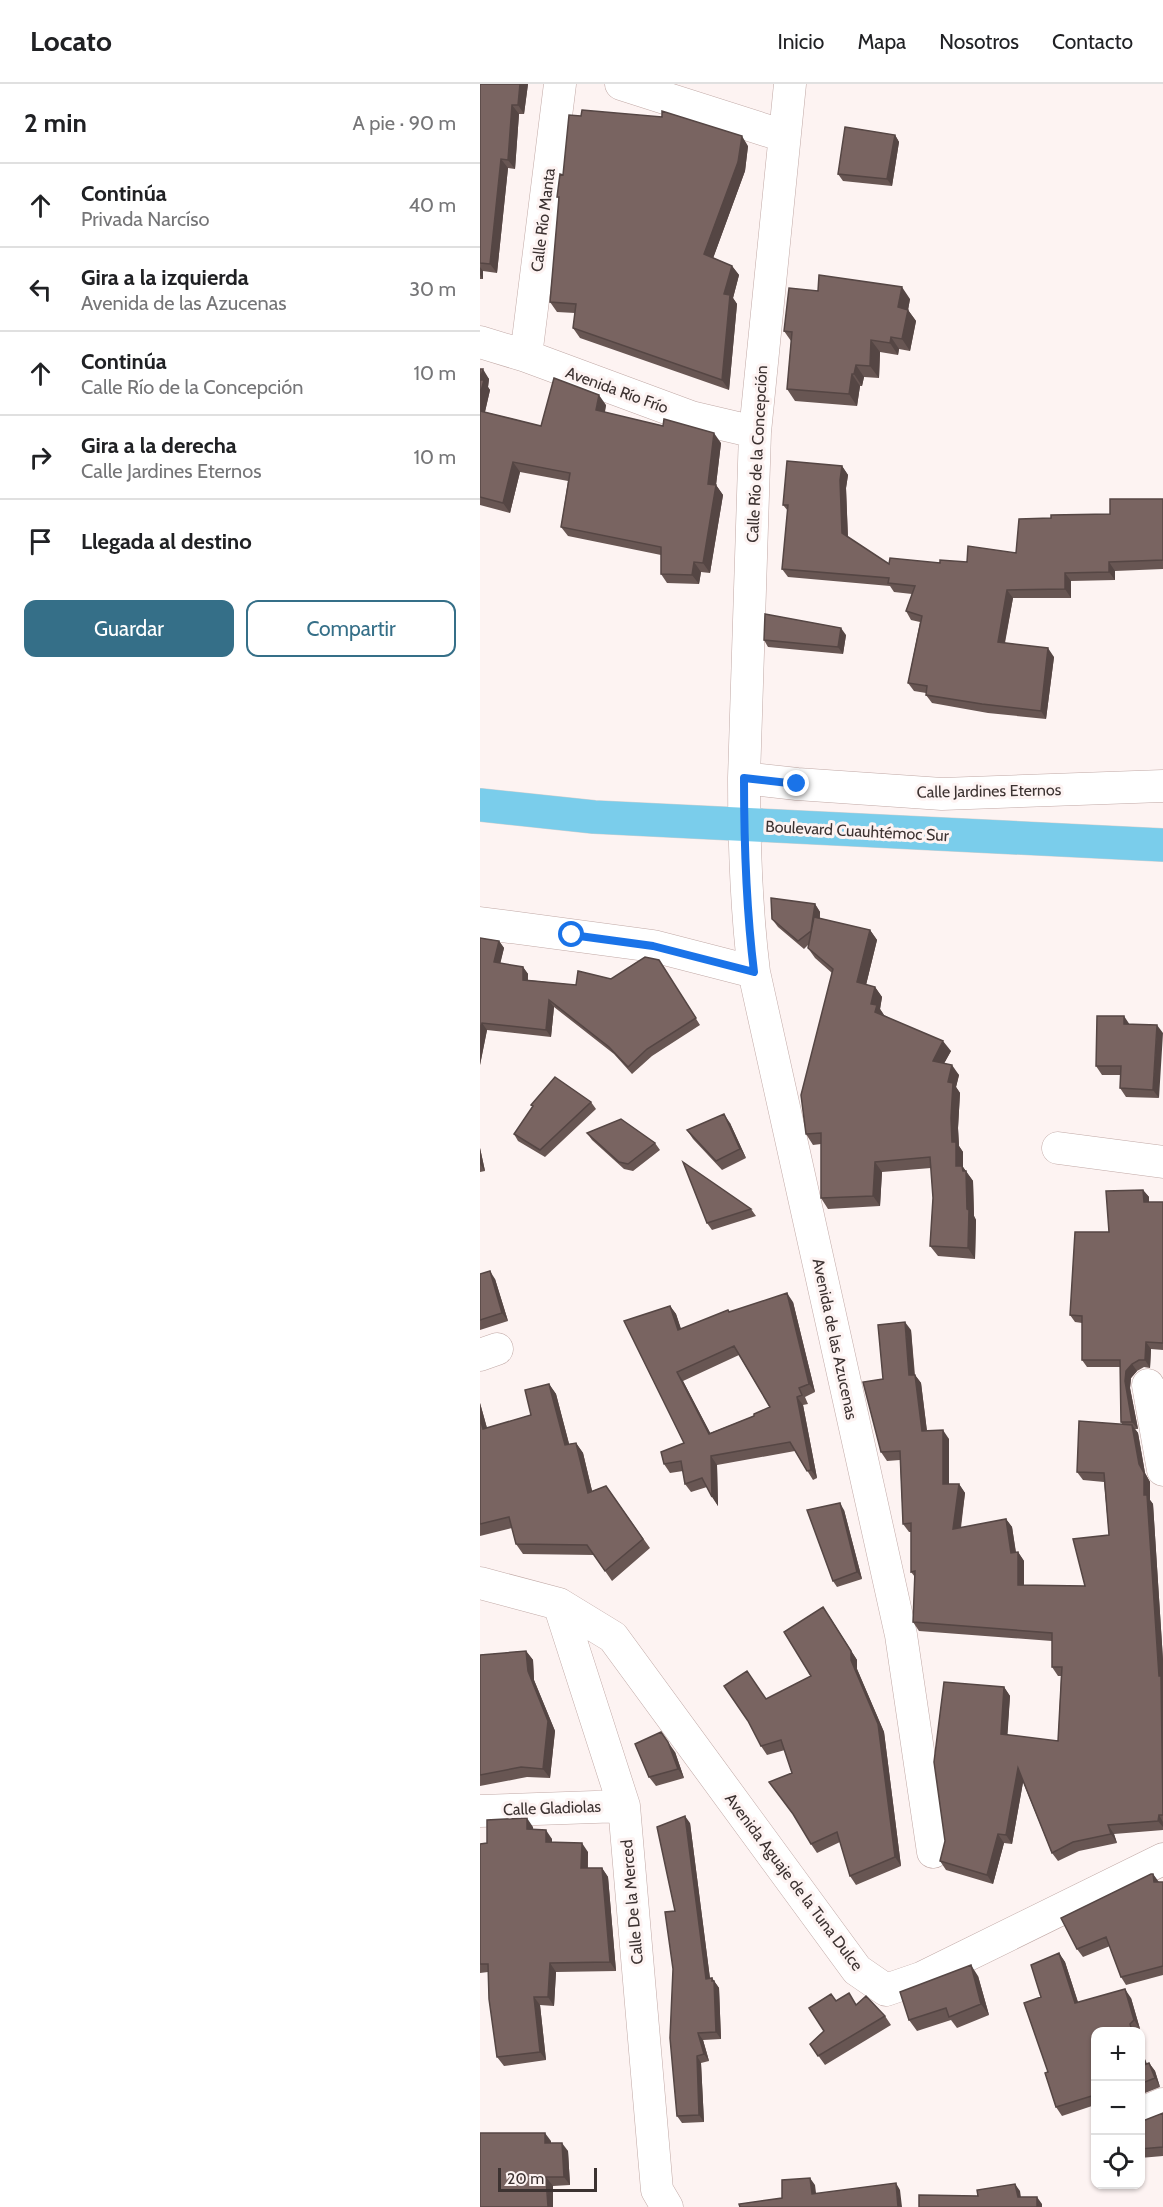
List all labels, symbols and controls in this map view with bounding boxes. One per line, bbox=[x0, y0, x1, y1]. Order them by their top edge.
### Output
text: Locato bbox=[30, 24, 112, 58]
text: Inicio bbox=[777, 29, 824, 54]
text: Mapa bbox=[857, 29, 906, 54]
text: Nosotros bbox=[939, 29, 1019, 54]
text: Contacto bbox=[1052, 29, 1133, 54]
text: 2 min bbox=[24, 107, 87, 139]
text: A pie · 90 m bbox=[352, 111, 456, 135]
street label: Calle Río Manta bbox=[527, 167, 559, 273]
text: Continúa bbox=[81, 180, 167, 207]
icon: ahead bbox=[24, 189, 57, 222]
text: 40 m bbox=[408, 193, 456, 217]
text: Privada Narcíso bbox=[81, 207, 210, 231]
text: Gira a la izquierda bbox=[81, 264, 249, 291]
icon: left bbox=[24, 273, 57, 306]
text: 30 m bbox=[409, 277, 456, 301]
text: Avenida de las Azucenas bbox=[81, 291, 287, 315]
text: Continúa bbox=[81, 348, 167, 375]
icon: ahead bbox=[24, 357, 57, 390]
text: 10 m bbox=[413, 361, 456, 385]
street label: Avenida Río Frío bbox=[563, 363, 671, 417]
street label: Calle Río de la Concepción bbox=[743, 365, 771, 543]
text: Calle Río de la Concepción bbox=[81, 375, 303, 399]
text: Gira a la derecha bbox=[81, 432, 237, 459]
icon: right bbox=[24, 441, 57, 474]
text: 10 m bbox=[413, 445, 456, 469]
text: Calle Jardines Eternos bbox=[81, 459, 262, 483]
icon: arrive bbox=[24, 525, 57, 558]
text: Llegada al destino bbox=[81, 528, 252, 555]
button: Guardar bbox=[24, 600, 234, 657]
button: Compartir bbox=[246, 600, 456, 657]
route end bbox=[783, 770, 809, 796]
street label: Calle Jardines Eternos bbox=[917, 780, 1062, 802]
street label: Boulevard Cuauhtémoc Sur bbox=[765, 817, 950, 845]
route start bbox=[558, 921, 584, 947]
street label: Avenida de las Azucenas bbox=[809, 1257, 861, 1422]
street label: Avenida Aguaje de la Tuna Dulce bbox=[721, 1790, 867, 1974]
street label: Calle Gladiolas bbox=[503, 1797, 602, 1819]
street label: Calle De la Merced bbox=[617, 1839, 647, 1965]
map controls bbox=[1091, 2027, 1145, 2189]
button: + bbox=[1091, 2027, 1145, 2081]
button: − bbox=[1091, 2081, 1145, 2135]
button: locate bbox=[1091, 2135, 1145, 2189]
scale bar bbox=[498, 2165, 597, 2192]
text: 20 m bbox=[507, 2169, 544, 2188]

